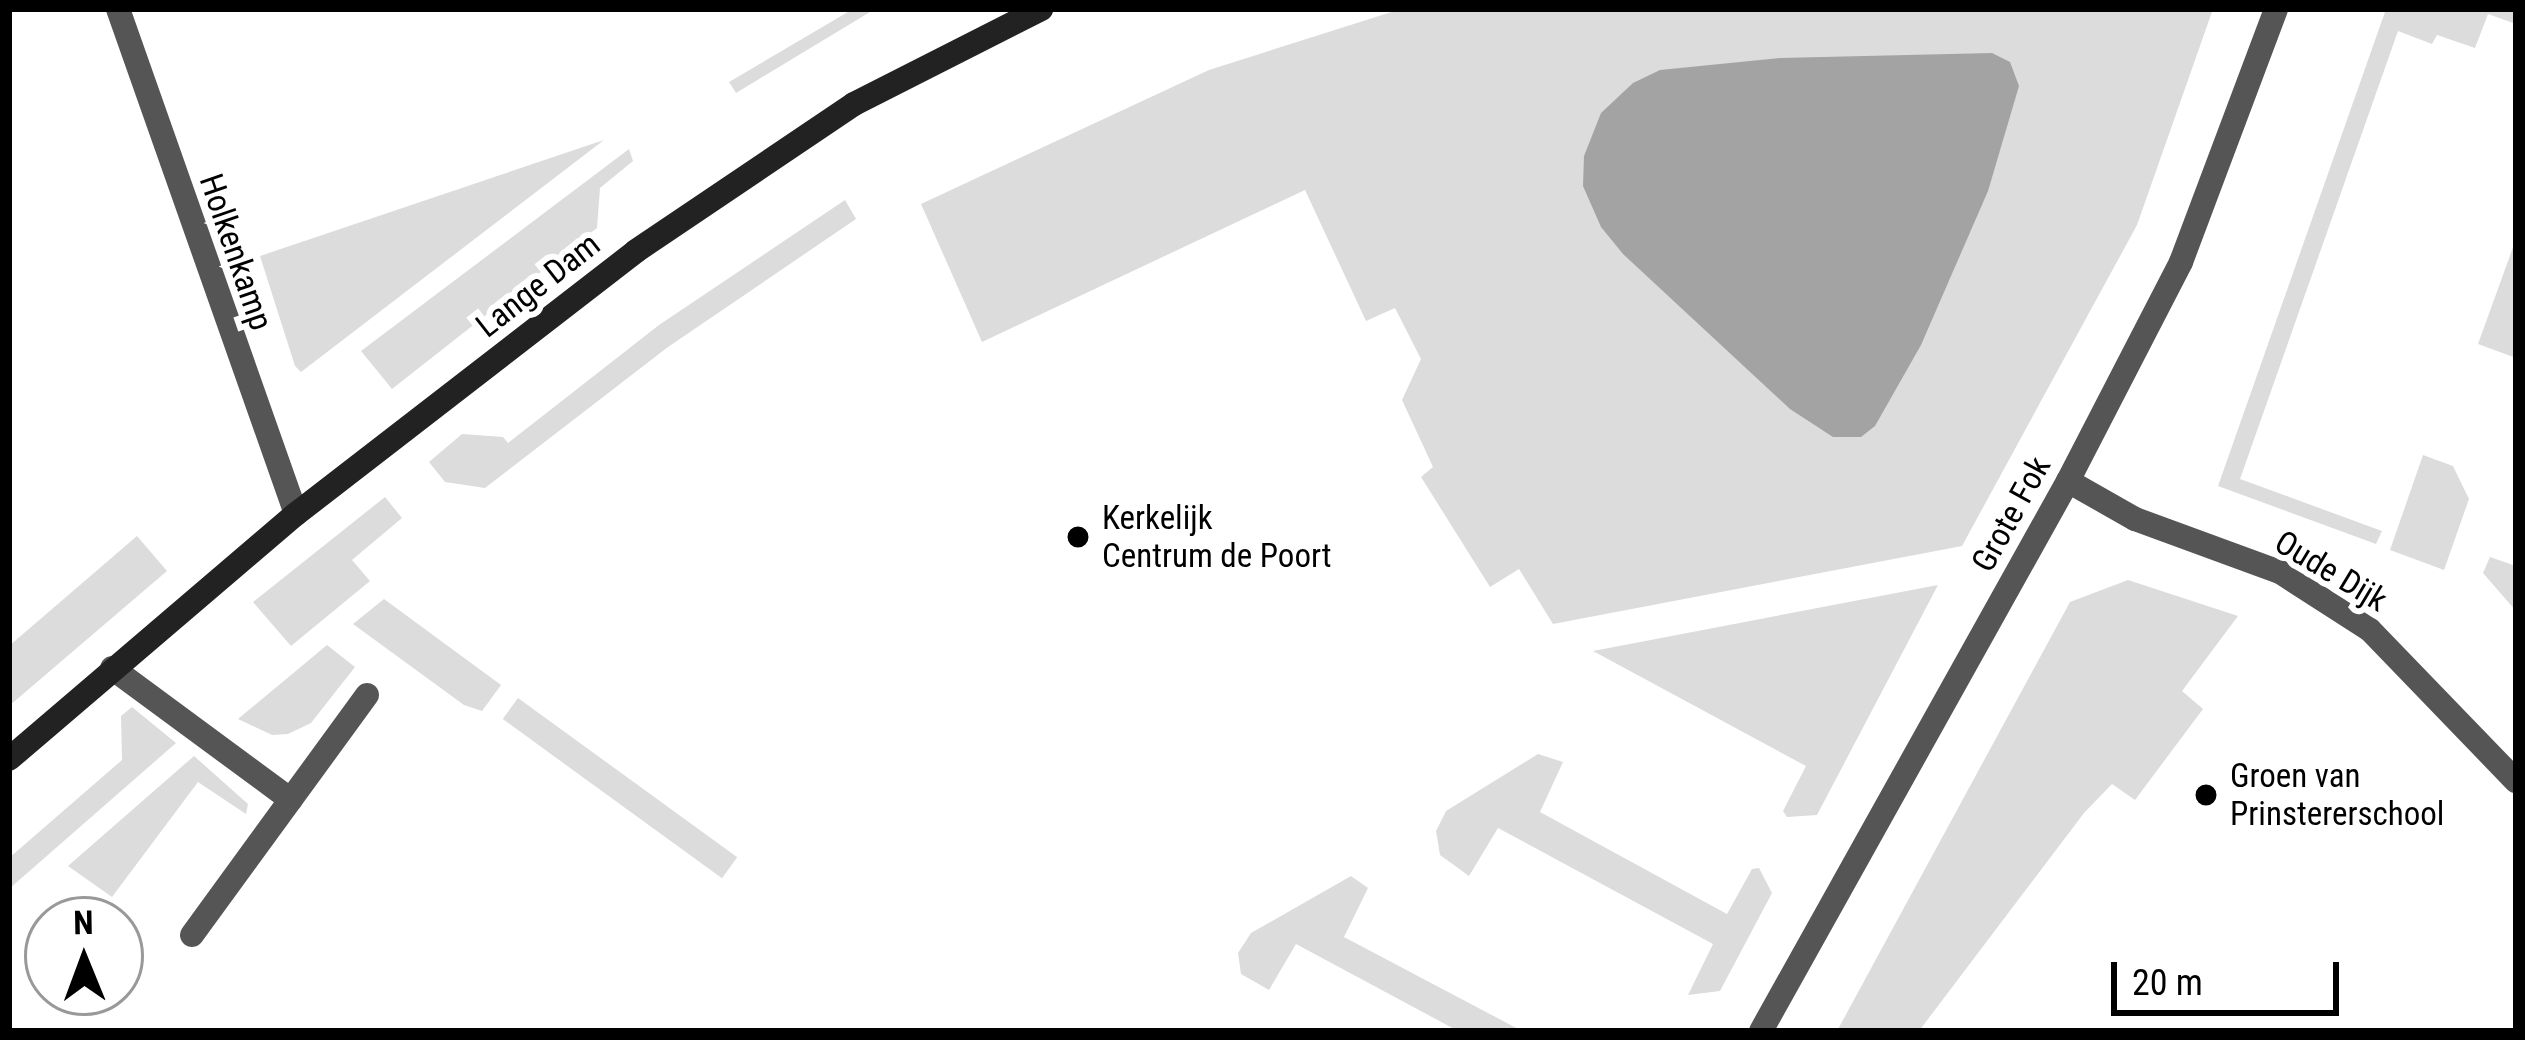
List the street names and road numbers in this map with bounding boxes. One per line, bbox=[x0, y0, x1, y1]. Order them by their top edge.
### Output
street label: Holkenkamp bbox=[191, 169, 281, 335]
street label: Lange Dam bbox=[468, 224, 608, 346]
street label: Grote Fok bbox=[1963, 449, 2059, 579]
street label: Oude Dijk bbox=[2268, 522, 2394, 620]

